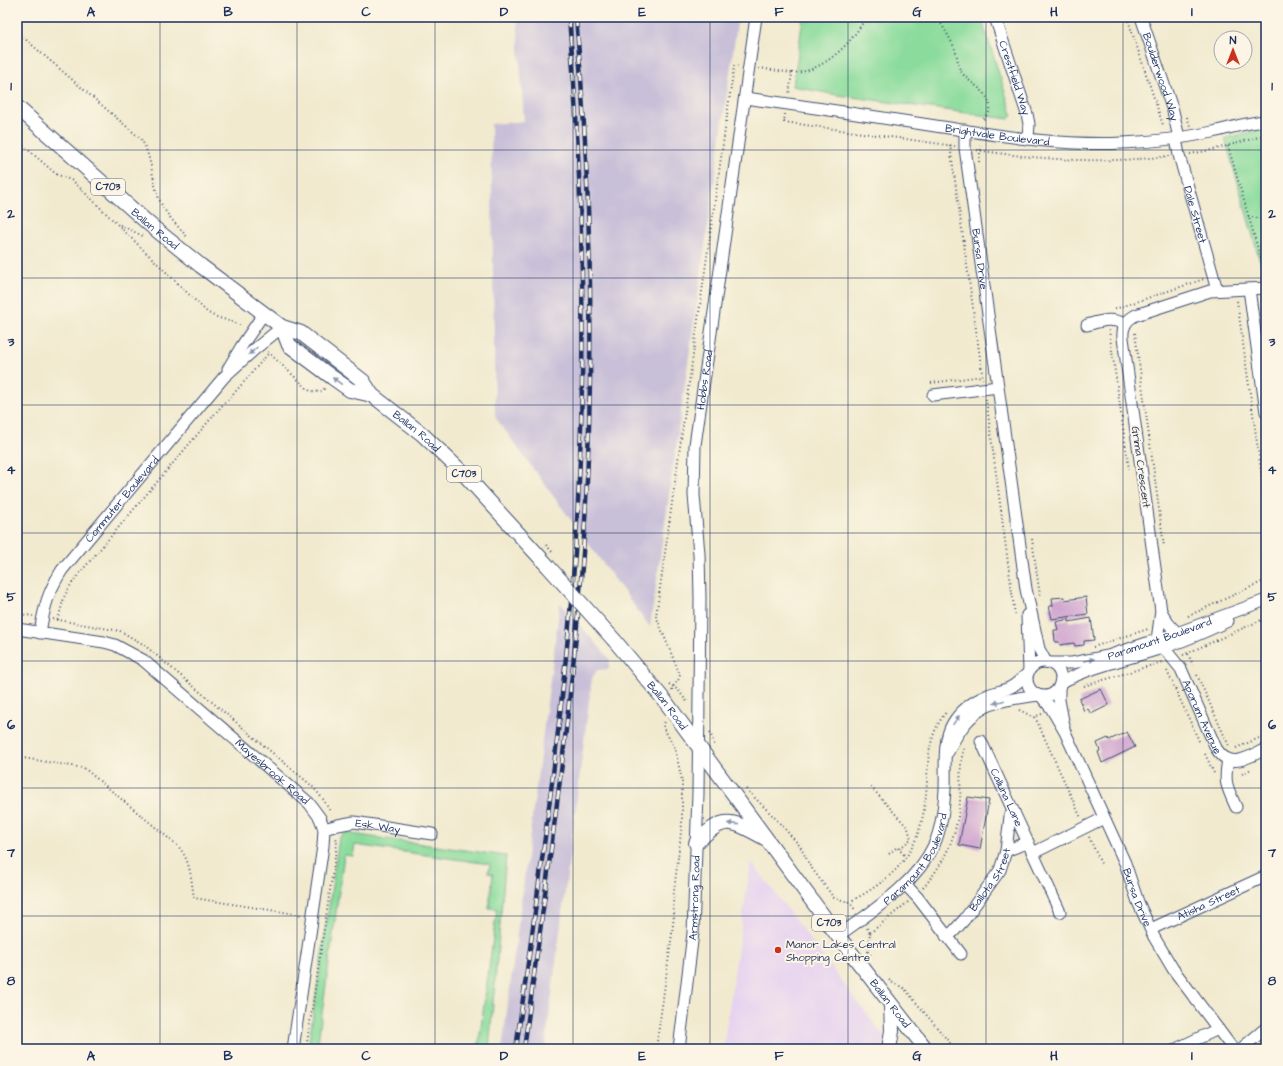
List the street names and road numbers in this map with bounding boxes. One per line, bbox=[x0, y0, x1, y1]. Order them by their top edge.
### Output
street label: Boulderwood Way bbox=[1139, 31, 1182, 122]
street label: Crestfield Way bbox=[996, 39, 1034, 117]
street label: Brightvale Boulevard bbox=[944, 120, 1050, 149]
road number: C703 bbox=[91, 179, 125, 195]
street label: Dale Street bbox=[1181, 184, 1211, 245]
street label: Ballan Road bbox=[128, 204, 182, 253]
street label: Bursa Drive bbox=[969, 227, 992, 291]
street label: Hobbs Road bbox=[693, 348, 716, 411]
street label: Ballan Road bbox=[390, 407, 444, 455]
street label: Grima Crescent bbox=[1128, 425, 1154, 509]
street label: Commuter Boulevard bbox=[81, 453, 162, 545]
road number: C703 bbox=[447, 466, 481, 482]
street label: Paramount Boulevard bbox=[1105, 613, 1214, 663]
street label: Aporum Avenue bbox=[1179, 677, 1225, 757]
street label: Ballan Road bbox=[644, 678, 691, 733]
street label: Mayesbrook Road bbox=[232, 735, 313, 808]
street label: Calluna Lane bbox=[987, 766, 1027, 829]
street label: Paramount Boulevard bbox=[880, 812, 950, 908]
street label: Esk Way bbox=[354, 815, 401, 838]
street label: Ballota Street bbox=[965, 847, 1014, 914]
street label: Armstrong Road bbox=[685, 855, 703, 941]
street label: Bursa Drive bbox=[1120, 866, 1156, 929]
street label: Atisha Street bbox=[1174, 881, 1243, 924]
road number: C703 bbox=[812, 915, 846, 931]
street label: Ballan Road bbox=[867, 976, 914, 1031]

